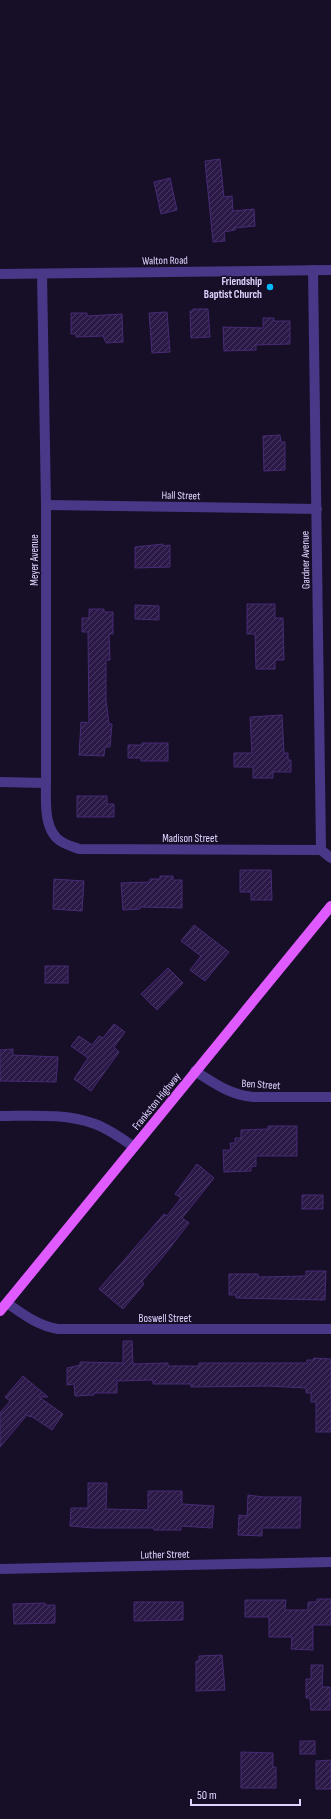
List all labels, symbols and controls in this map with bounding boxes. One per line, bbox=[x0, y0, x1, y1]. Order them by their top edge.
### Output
street label: Walton Road bbox=[142, 254, 188, 267]
place label: Friendship Baptist Church bbox=[204, 275, 262, 301]
marker: Friendship Baptist Church bbox=[265, 282, 275, 292]
street label: Hall Street bbox=[161, 489, 201, 502]
street label: Gardner Avenue bbox=[298, 531, 313, 589]
street label: Meyer Avenue bbox=[28, 534, 41, 586]
street label: Madison Street bbox=[162, 832, 218, 845]
street label: Frankston Highway bbox=[129, 1070, 184, 1132]
street label: Ben Street bbox=[241, 1077, 282, 1092]
street label: Boswell Street bbox=[138, 1312, 192, 1325]
street label: Luther Street bbox=[140, 1548, 190, 1561]
scale bar bbox=[191, 1781, 300, 1807]
text: 50 m bbox=[197, 1788, 217, 1803]

